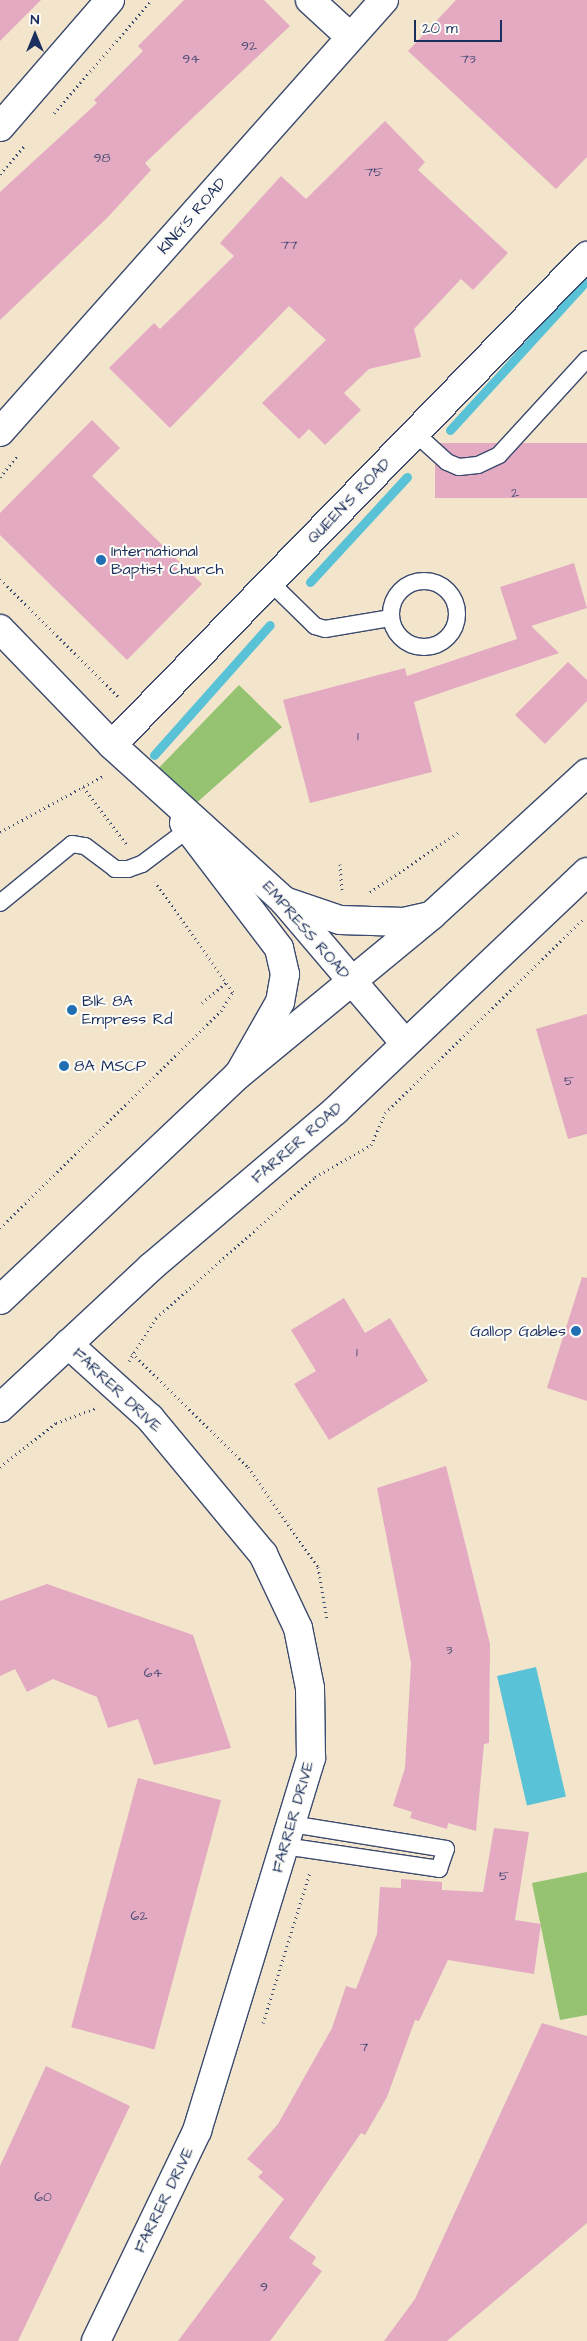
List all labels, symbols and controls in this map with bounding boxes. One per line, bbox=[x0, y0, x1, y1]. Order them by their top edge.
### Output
north arrow bbox=[10, 10, 60, 60]
text: N bbox=[31, 10, 39, 30]
scale bar bbox=[417, 10, 504, 42]
text: 20 m bbox=[422, 18, 458, 39]
house number: 92 bbox=[241, 38, 257, 54]
house number: 94 bbox=[182, 51, 200, 67]
house number: 73 bbox=[460, 51, 476, 67]
house number: 98 bbox=[93, 150, 111, 166]
house number: 75 bbox=[365, 164, 383, 180]
street label: KING'S ROAD bbox=[154, 174, 230, 258]
house number: 77 bbox=[280, 237, 298, 253]
street label: QUEEN'S ROAD bbox=[303, 454, 395, 548]
house number: 2 bbox=[511, 485, 519, 501]
place label: International Baptist Church bbox=[111, 541, 223, 579]
marker: International Baptist Church bbox=[95, 554, 107, 566]
house number: 1 bbox=[357, 728, 359, 744]
street label: EMPRESS ROAD bbox=[258, 877, 354, 983]
place label: Blk 8A Empress Rd bbox=[82, 991, 172, 1029]
marker: Blk 8A Empress Rd bbox=[66, 1004, 78, 1016]
place label: 8A MSCP bbox=[74, 1056, 146, 1076]
marker: 8A MSCP bbox=[58, 1060, 70, 1072]
house number: 5 bbox=[564, 1073, 574, 1089]
street label: FARRER ROAD bbox=[248, 1098, 346, 1188]
place label: Gallop Gables bbox=[470, 1321, 566, 1341]
marker: Gallop Gables bbox=[570, 1325, 582, 1337]
street label: FARRER DRIVE bbox=[68, 1344, 166, 1436]
house number: 1 bbox=[356, 1344, 358, 1360]
house number: 3 bbox=[445, 1642, 453, 1658]
house number: 64 bbox=[144, 1665, 162, 1681]
street label: FARRER DRIVE bbox=[268, 1759, 318, 1875]
house number: 5 bbox=[499, 1868, 509, 1884]
house number: 62 bbox=[131, 1908, 147, 1924]
house number: 7 bbox=[360, 2039, 368, 2055]
street label: FARRER DRIVE bbox=[130, 2144, 198, 2256]
house number: 60 bbox=[34, 2189, 52, 2205]
house number: 9 bbox=[260, 2279, 268, 2295]

